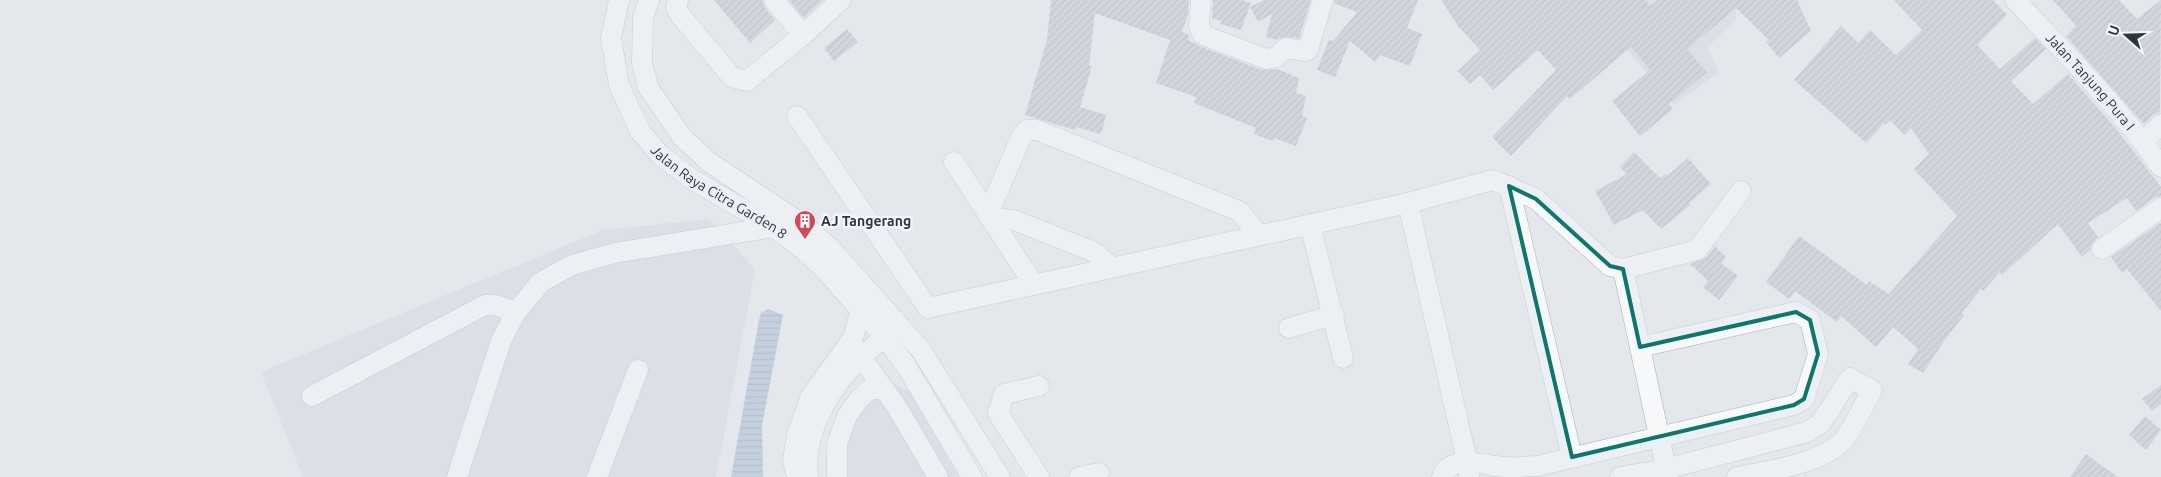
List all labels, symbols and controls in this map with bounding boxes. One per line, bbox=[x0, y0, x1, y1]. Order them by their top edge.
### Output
north arrow bbox=[2101, 10, 2151, 60]
text: U bbox=[2105, 23, 2123, 38]
street label: Jalan Tanjung Pura I bbox=[2043, 30, 2138, 133]
street label: Jalan Raya Citra Garden 8 bbox=[647, 142, 790, 242]
building icon: AJ Tangerang bbox=[793, 209, 817, 240]
place label: AJ Tangerang bbox=[821, 213, 911, 229]

